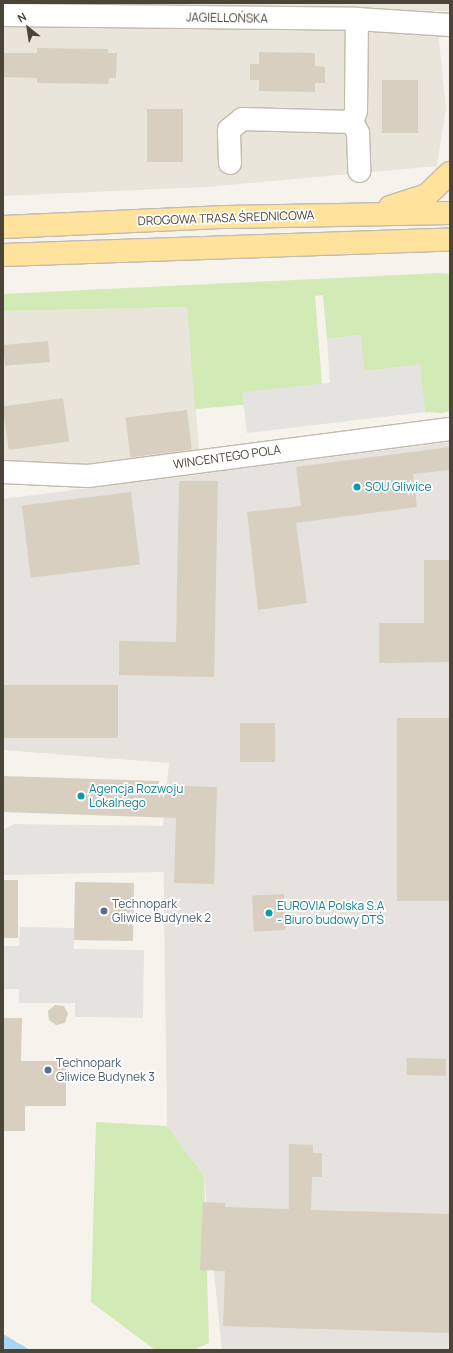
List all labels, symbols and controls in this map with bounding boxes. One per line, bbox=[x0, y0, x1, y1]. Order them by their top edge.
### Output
north arrow bbox=[8, 8, 48, 48]
text: N bbox=[15, 9, 29, 26]
street label: JAGIELLOŃSKA bbox=[186, 10, 268, 26]
street label: DROGOWA TRASA ŚREDNICOWA bbox=[137, 208, 315, 228]
street label: WINCENTEGO POLA bbox=[172, 442, 282, 472]
place label: SOU Gliwice bbox=[365, 480, 431, 494]
marker: SOU Gliwice bbox=[352, 482, 362, 492]
place label: Agencja Rozwoju Lokalnego bbox=[89, 782, 183, 810]
marker: Agencja Rozwoju Lokalnego bbox=[76, 791, 86, 801]
place label: Technopark Gliwice Budynek 2 bbox=[112, 897, 211, 925]
place label: EUROVIA Polska S.A - Biuro budowy DTŚ bbox=[277, 899, 384, 927]
marker: Technopark Gliwice Budynek 2 bbox=[99, 906, 109, 916]
marker: EUROVIA Polska S.A - Biuro budowy DTŚ bbox=[264, 908, 274, 918]
place label: Technopark Gliwice Budynek 3 bbox=[56, 1056, 155, 1084]
marker: Technopark Gliwice Budynek 3 bbox=[43, 1065, 53, 1075]

